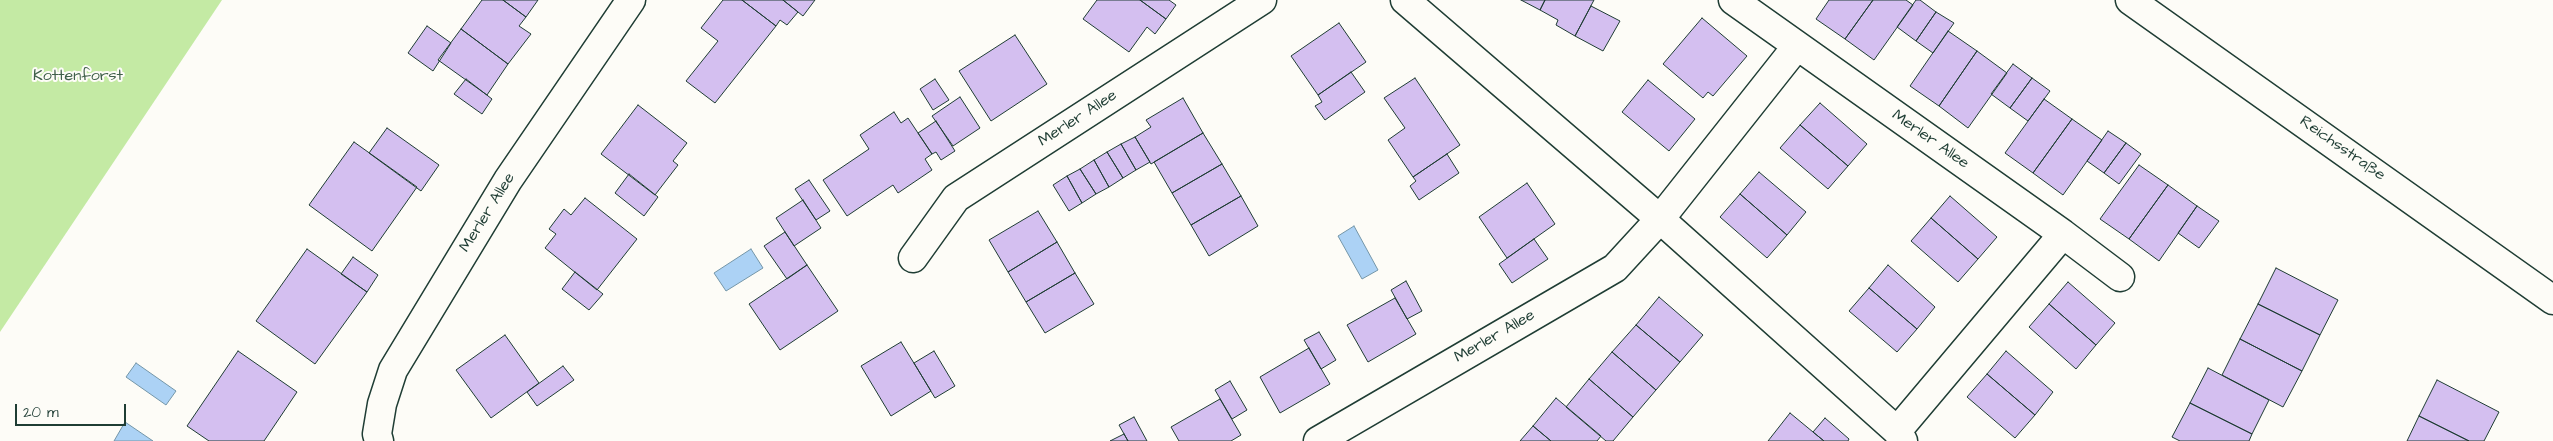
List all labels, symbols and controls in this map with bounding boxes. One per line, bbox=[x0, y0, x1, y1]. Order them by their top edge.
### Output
park label: Kottenforst bbox=[33, 67, 123, 87]
street label: Merler Allee bbox=[1035, 87, 1121, 151]
street label: Merler Allee bbox=[1888, 106, 1972, 174]
street label: Reichsstraße bbox=[2296, 112, 2388, 186]
street label: Merler Allee bbox=[456, 170, 520, 256]
street label: Merler Allee bbox=[1451, 306, 1539, 368]
scale bar bbox=[18, 394, 129, 426]
text: 20 m bbox=[23, 402, 59, 423]

